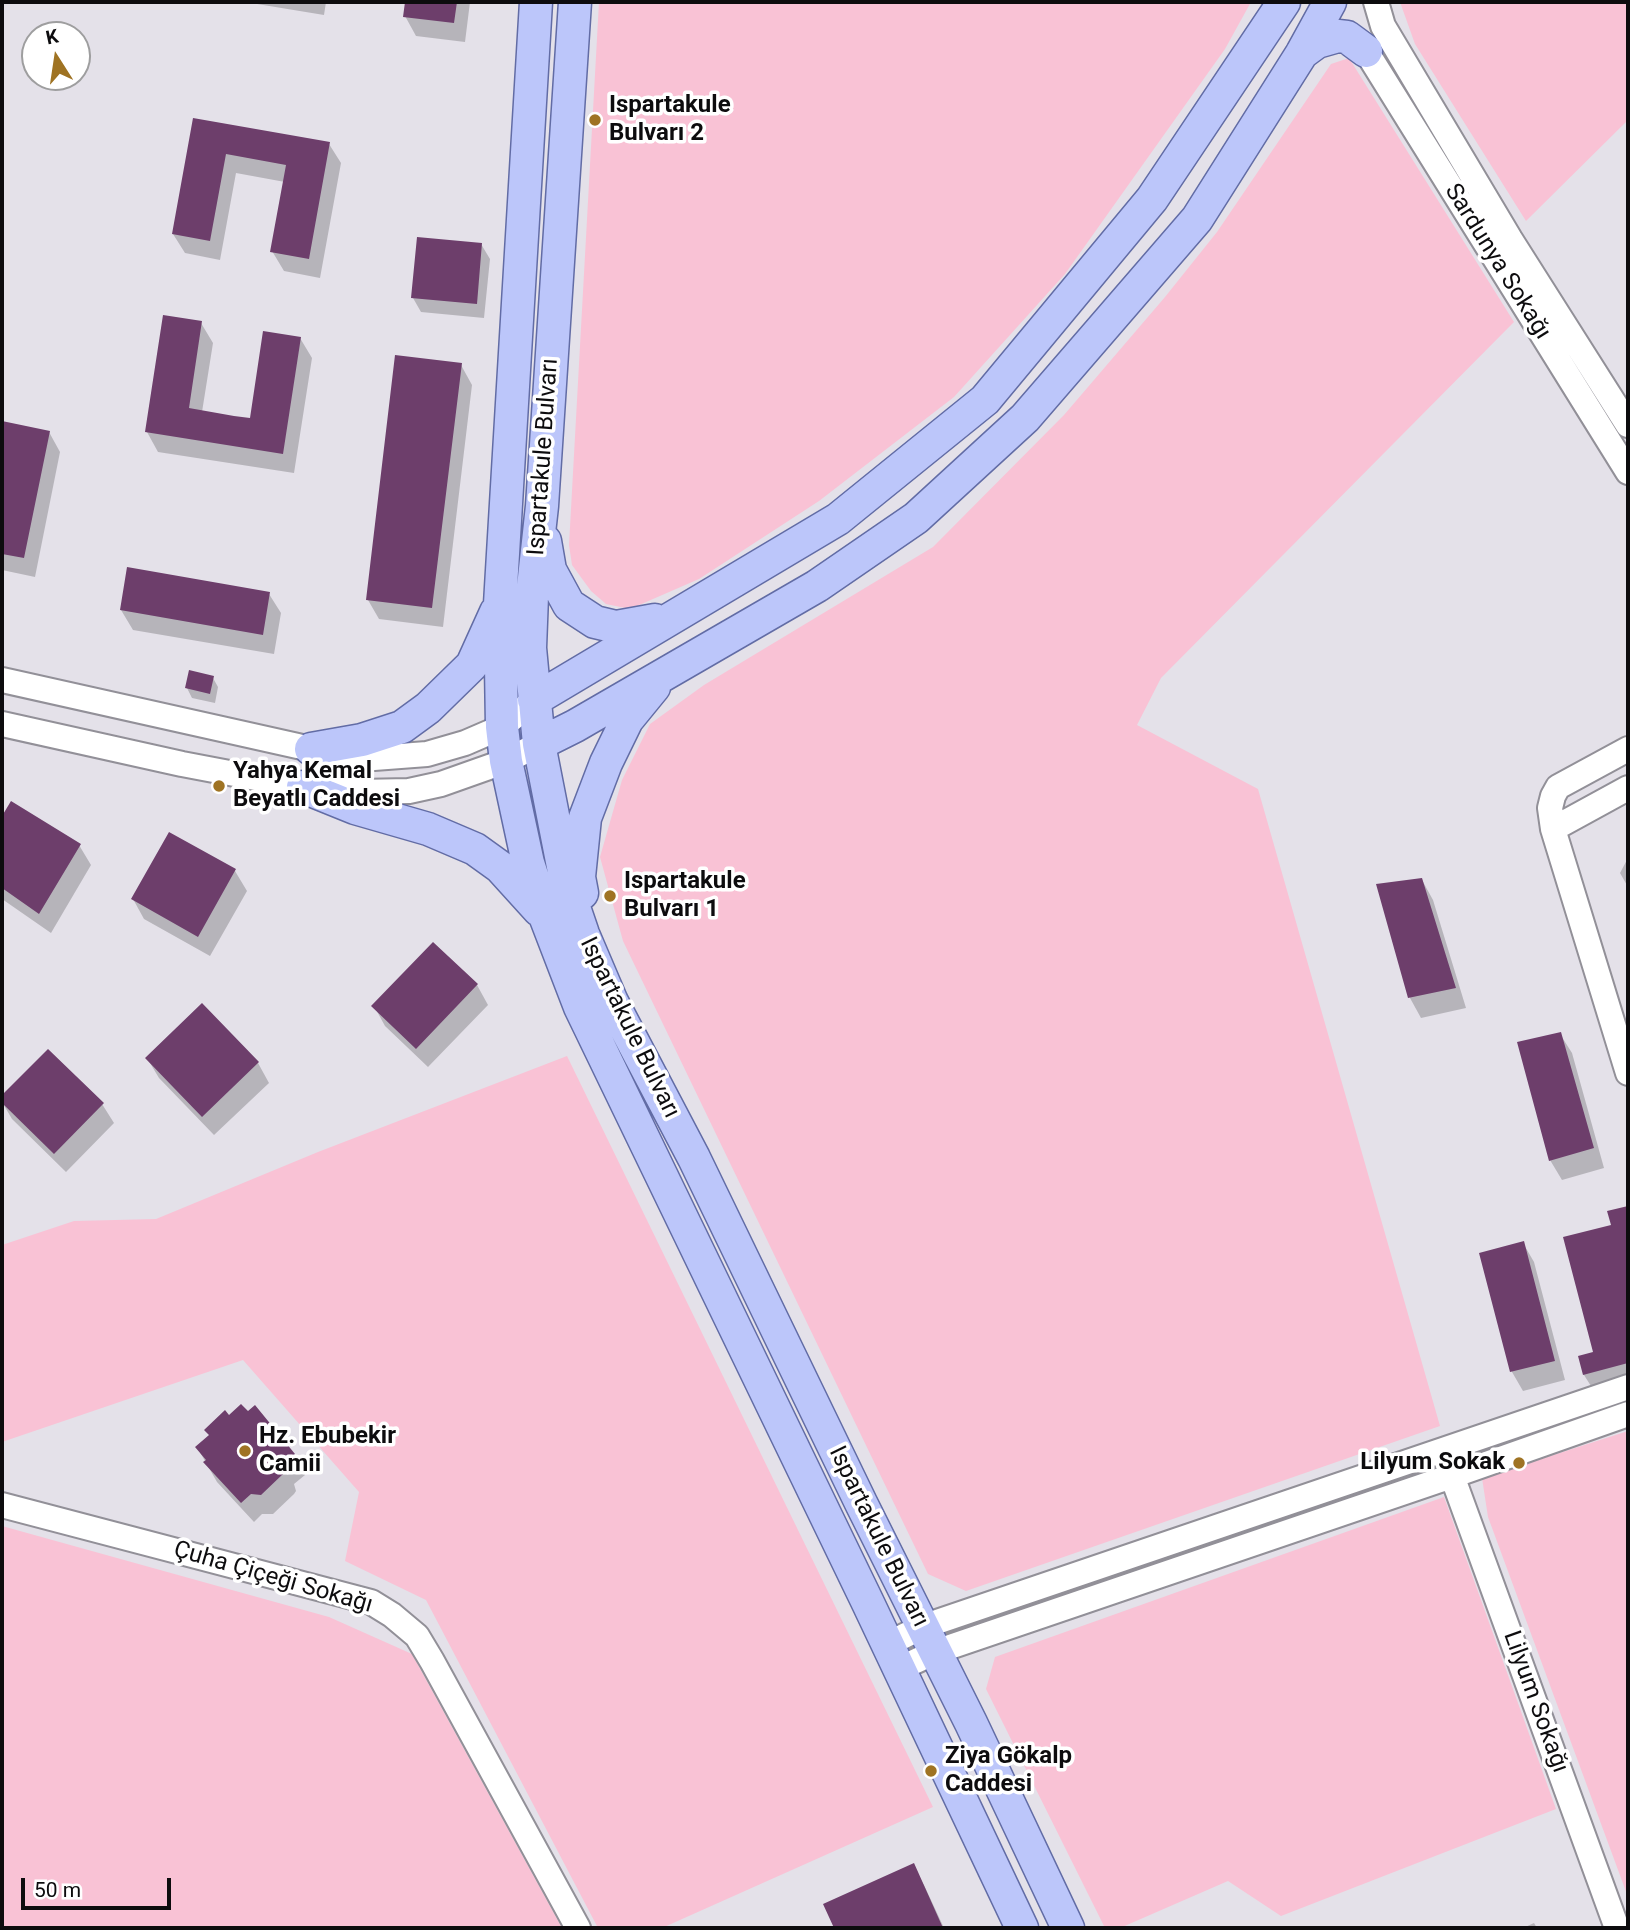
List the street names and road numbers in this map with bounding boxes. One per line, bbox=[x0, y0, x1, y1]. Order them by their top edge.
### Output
street label: Sardunya Sokağı bbox=[1438, 179, 1556, 345]
street label: Ispartakule Bulvarı bbox=[523, 357, 565, 557]
street label: Ispartakule Bulvarı bbox=[573, 933, 685, 1123]
street label: Ispartakule Bulvarı bbox=[822, 1442, 934, 1632]
street label: Çuha Çiçeği Sokağı bbox=[170, 1536, 376, 1620]
street label: Lilyum Sokağı bbox=[1496, 1627, 1574, 1777]

